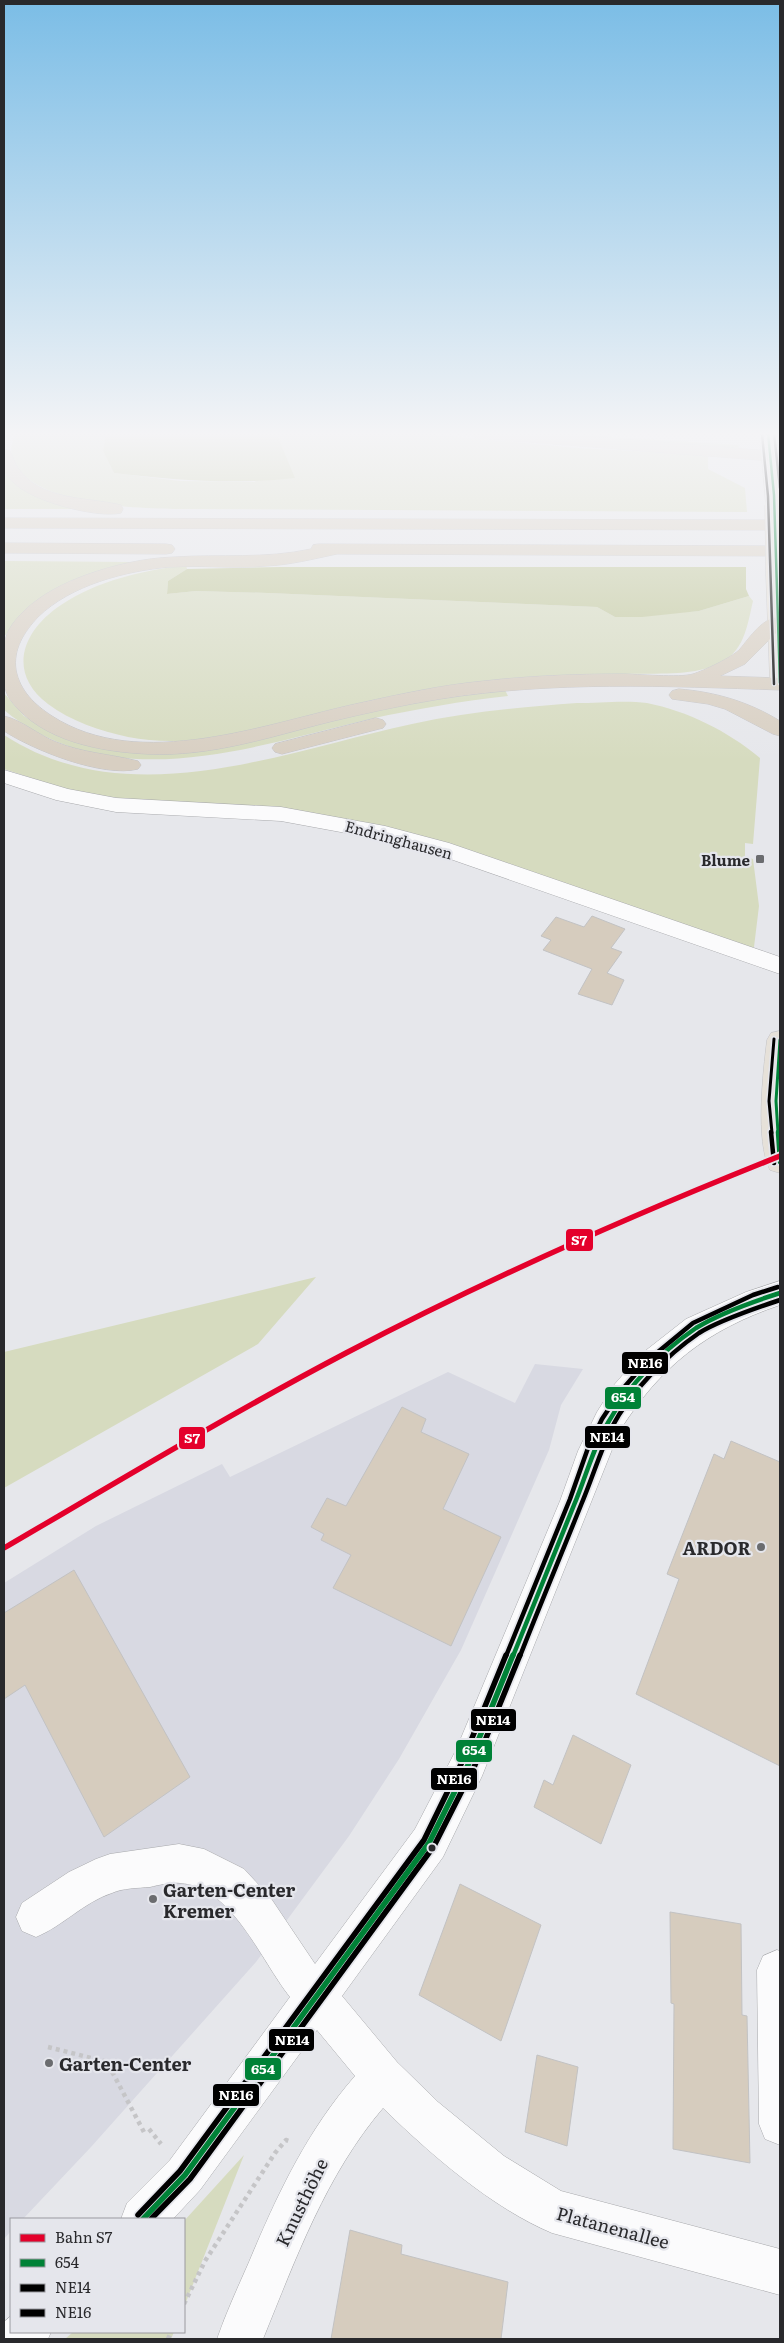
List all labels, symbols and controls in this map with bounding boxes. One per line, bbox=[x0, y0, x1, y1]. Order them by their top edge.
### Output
street label: Endringhausen bbox=[343, 814, 455, 864]
place label: Blume bbox=[701, 848, 751, 871]
marker: Blume bbox=[754, 853, 766, 865]
line badge: S7 bbox=[565, 1228, 594, 1252]
text: S7 bbox=[571, 1229, 587, 1249]
line badge: NE16 bbox=[621, 1351, 669, 1375]
text: NE16 bbox=[627, 1352, 663, 1372]
line badge: 654 bbox=[604, 1386, 642, 1410]
text: 654 bbox=[611, 1386, 636, 1406]
line badge: NE14 bbox=[584, 1425, 631, 1449]
line badge: S7 bbox=[178, 1426, 206, 1450]
text: NE14 bbox=[590, 1426, 625, 1446]
text: S7 bbox=[184, 1427, 200, 1447]
place label: ARDOR bbox=[683, 1534, 752, 1561]
marker: ARDOR bbox=[755, 1541, 767, 1553]
line badge: NE14 bbox=[470, 1708, 517, 1732]
text: NE14 bbox=[476, 1709, 511, 1729]
line badge: 654 bbox=[455, 1739, 493, 1763]
text: 654 bbox=[462, 1739, 487, 1759]
line badge: NE16 bbox=[430, 1767, 478, 1791]
text: NE16 bbox=[436, 1768, 472, 1788]
unlabelled marker bbox=[427, 1843, 437, 1853]
place label: Garten-Center Kremer bbox=[163, 1876, 295, 1924]
marker: Garten-Center Kremer bbox=[147, 1893, 159, 1905]
line badge: NE14 bbox=[268, 2028, 315, 2052]
text: NE14 bbox=[275, 2029, 310, 2049]
place label: Garten-Center bbox=[59, 2050, 191, 2077]
marker: Garten-Center bbox=[43, 2057, 55, 2069]
line badge: 654 bbox=[244, 2057, 282, 2081]
text: 654 bbox=[251, 2058, 276, 2078]
line badge: NE16 bbox=[212, 2083, 260, 2107]
text: NE16 bbox=[218, 2084, 254, 2104]
street label: Knusthöhe bbox=[268, 2153, 334, 2251]
street label: Platanenallee bbox=[554, 2199, 672, 2255]
legend bbox=[10, 2218, 185, 2333]
text: Bahn S7 bbox=[55, 2225, 113, 2248]
text: 654 bbox=[55, 2250, 79, 2273]
text: NE14 bbox=[55, 2275, 91, 2298]
text: NE16 bbox=[55, 2300, 91, 2323]

